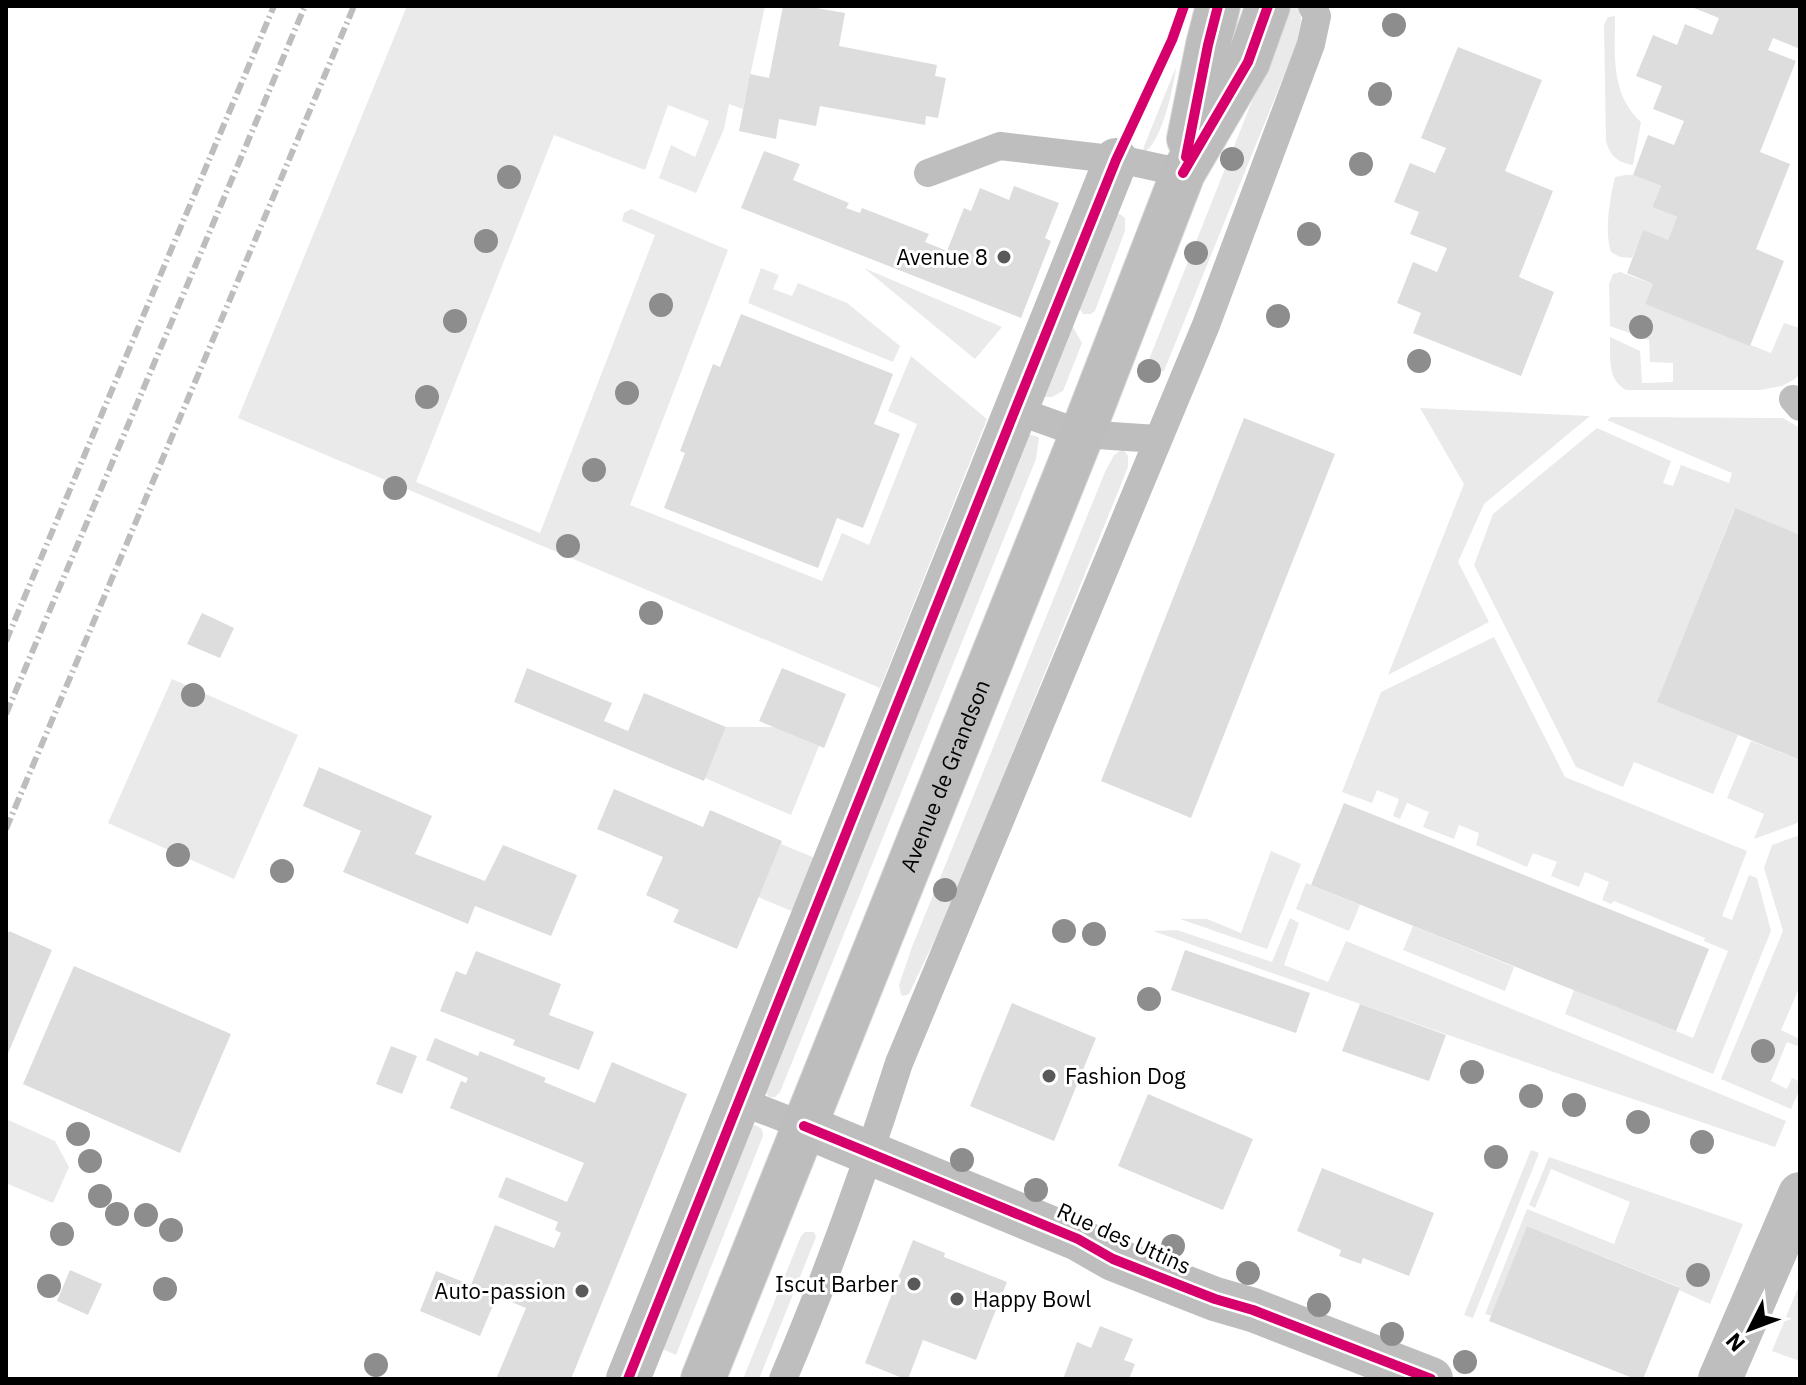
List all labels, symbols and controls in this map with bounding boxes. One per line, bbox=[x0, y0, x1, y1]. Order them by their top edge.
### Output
place label: Avenue 8 bbox=[896, 242, 988, 271]
marker: Avenue 8 bbox=[995, 248, 1013, 266]
street label: Avenue de Grandson bbox=[893, 675, 996, 876]
place label: Fashion Dog bbox=[1065, 1061, 1186, 1090]
marker: Fashion Dog bbox=[1040, 1067, 1058, 1085]
street label: Rue des Uttins bbox=[1053, 1195, 1196, 1280]
place label: Iscut Barber bbox=[775, 1269, 898, 1298]
marker: Iscut Barber bbox=[905, 1275, 923, 1293]
place label: Auto-passion bbox=[434, 1276, 566, 1305]
marker: Auto-passion bbox=[573, 1282, 591, 1300]
place label: Happy Bowl bbox=[973, 1284, 1091, 1313]
north arrow bbox=[1710, 1289, 1790, 1369]
marker: Happy Bowl bbox=[948, 1290, 966, 1308]
text: N bbox=[1719, 1327, 1751, 1358]

